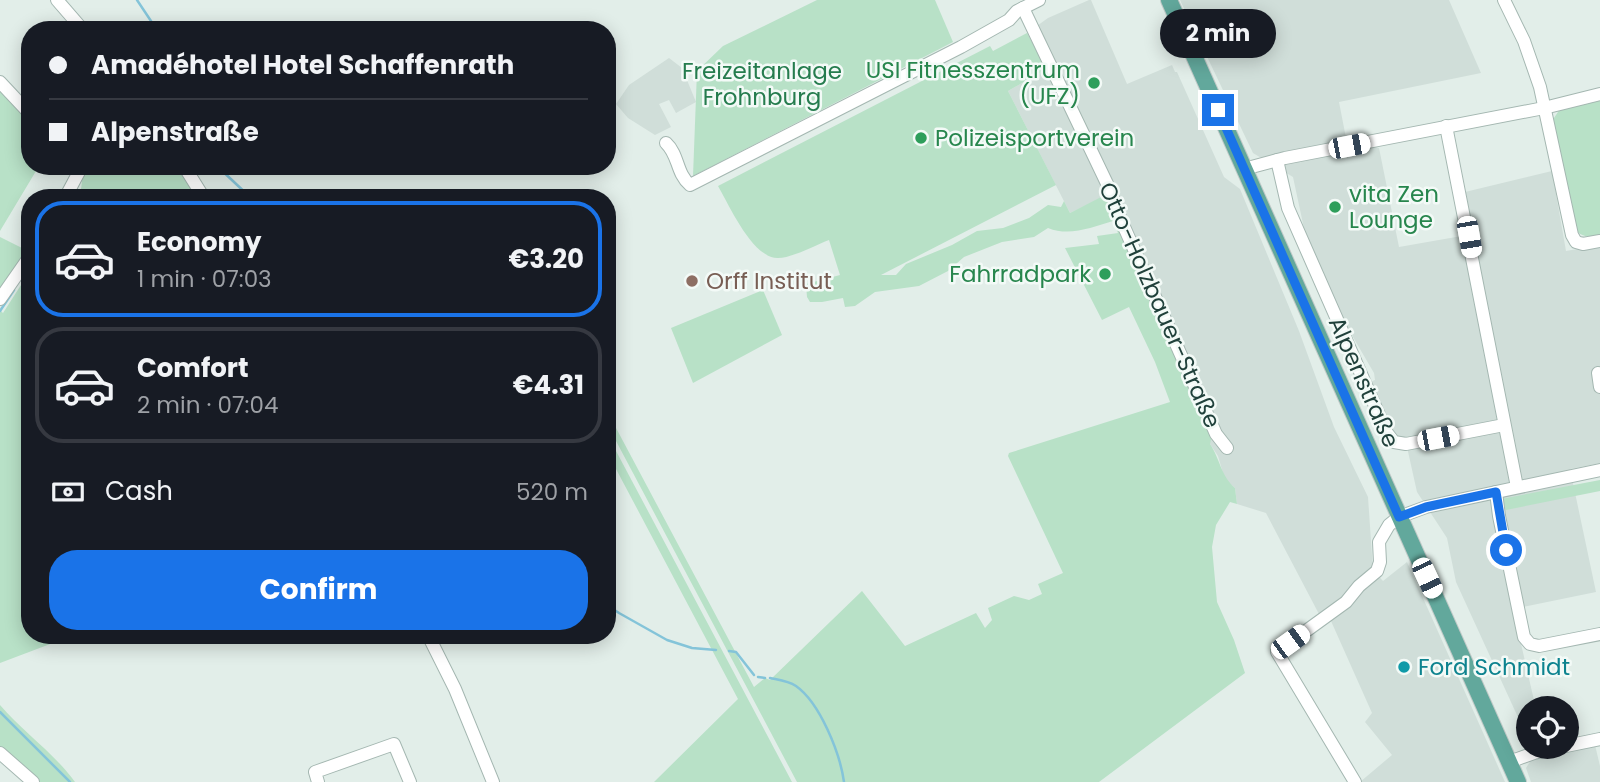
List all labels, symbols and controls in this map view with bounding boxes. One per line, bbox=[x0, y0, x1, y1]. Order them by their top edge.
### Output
callout: 2 min bbox=[1160, 8, 1276, 57]
text: 2 min bbox=[1186, 17, 1250, 49]
text: Amadéhotel Hotel Schaffenrath bbox=[91, 47, 514, 83]
place label: USI Fitnesszentrum (UFZ) bbox=[866, 54, 1080, 112]
park label: Freizeitanlage Frohnburg bbox=[682, 55, 842, 113]
marker: USI Fitnesszentrum (UFZ) bbox=[1086, 75, 1102, 91]
route end bbox=[1202, 94, 1234, 126]
text: Alpenstraße bbox=[91, 114, 259, 150]
place label: Polizeisportverein bbox=[935, 122, 1134, 154]
marker: Polizeisportverein bbox=[913, 130, 929, 146]
car bbox=[1327, 132, 1372, 160]
street label: Otto-Holzbauer-Straße bbox=[1091, 177, 1229, 433]
place label: vita Zen Lounge bbox=[1349, 178, 1439, 236]
marker: vita Zen Lounge bbox=[1327, 199, 1343, 215]
car bbox=[1456, 214, 1483, 260]
text: Economy bbox=[137, 224, 261, 260]
icon: car bbox=[53, 228, 116, 291]
text: €3.20 bbox=[508, 241, 584, 277]
place label: Fahrradpark bbox=[949, 258, 1091, 290]
text: 1 min · 07:03 bbox=[137, 263, 272, 295]
place label: Orff Institut bbox=[706, 265, 832, 297]
marker: Fahrradpark bbox=[1097, 266, 1113, 282]
marker: Orff Institut bbox=[684, 273, 700, 289]
street label: Alpenstraße bbox=[1321, 311, 1407, 453]
text: Comfort bbox=[137, 350, 249, 386]
icon: car bbox=[53, 354, 116, 417]
text: €4.31 bbox=[513, 367, 584, 403]
text: 2 min · 07:04 bbox=[137, 389, 278, 421]
car bbox=[1416, 424, 1461, 452]
icon: cash bbox=[49, 473, 87, 511]
text: Cash bbox=[105, 473, 173, 509]
text: 520 m bbox=[516, 476, 588, 508]
route start bbox=[1490, 534, 1522, 566]
button: Confirm bbox=[49, 550, 588, 630]
car bbox=[1409, 555, 1446, 601]
car bbox=[1267, 621, 1314, 663]
place label: Ford Schmidt bbox=[1418, 651, 1570, 683]
marker: Ford Schmidt bbox=[1396, 659, 1412, 675]
map controls bbox=[1516, 696, 1579, 759]
button: locate bbox=[1516, 696, 1579, 759]

